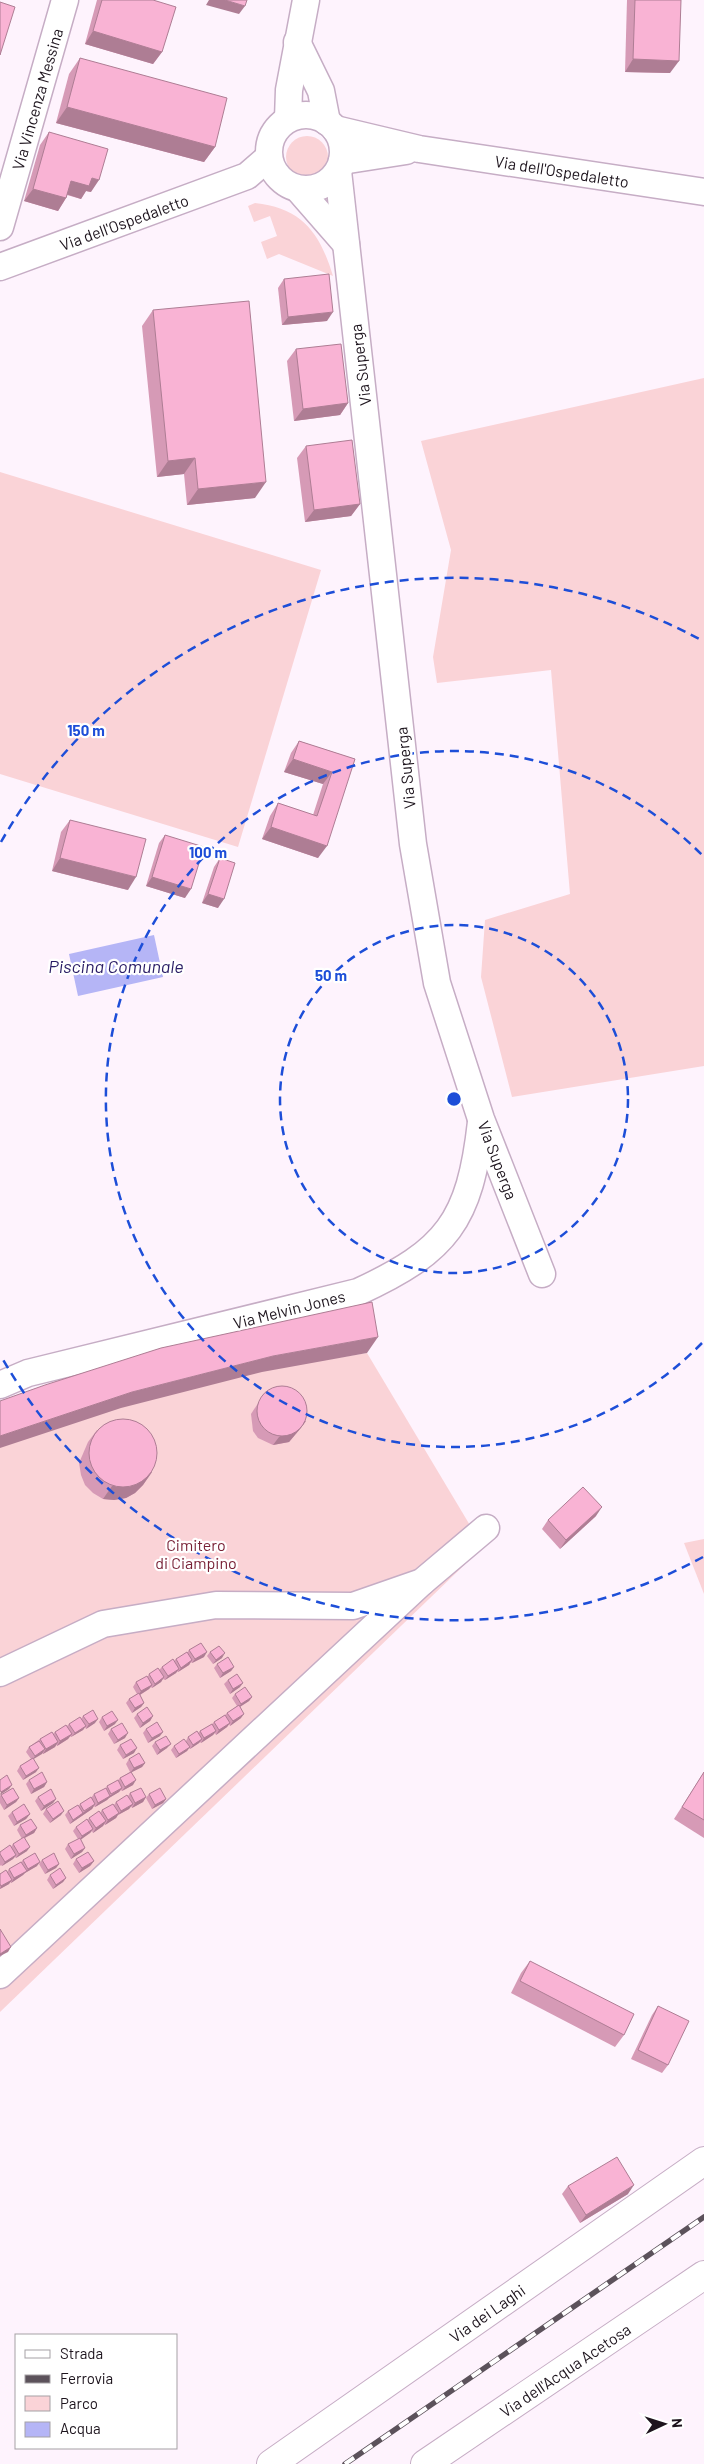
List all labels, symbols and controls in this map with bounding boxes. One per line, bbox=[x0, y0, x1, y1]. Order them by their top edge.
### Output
street label: Via Vincenza Messina bbox=[8, 26, 66, 172]
street label: Via dell'Ospedaletto bbox=[494, 151, 630, 191]
street label: Via dell'Ospedaletto bbox=[57, 190, 191, 254]
street label: Via Superga bbox=[346, 323, 374, 407]
text: 150 m bbox=[67, 721, 105, 739]
street label: Via Superga bbox=[391, 726, 419, 810]
text: 100 m bbox=[189, 843, 227, 861]
water label: Piscina Comunale bbox=[48, 955, 184, 977]
text: 50 m bbox=[315, 966, 347, 984]
centre of rings bbox=[445, 1090, 463, 1108]
street label: Via Superga bbox=[474, 1118, 522, 1202]
street label: Via Melvin Jones bbox=[231, 1286, 347, 1332]
park label: Cimitero di Ciampino bbox=[155, 1535, 237, 1572]
street label: Via dei Laghi bbox=[446, 2280, 528, 2346]
street label: Via dell'Acqua Acetosa bbox=[496, 2319, 634, 2421]
legend bbox=[15, 2334, 178, 2449]
text: Strada bbox=[60, 2344, 103, 2362]
text: Ferrovia bbox=[60, 2369, 113, 2387]
text: Parco bbox=[60, 2394, 98, 2412]
north arrow bbox=[639, 2399, 689, 2449]
text: N bbox=[669, 2418, 686, 2428]
text: Acqua bbox=[60, 2419, 101, 2437]

